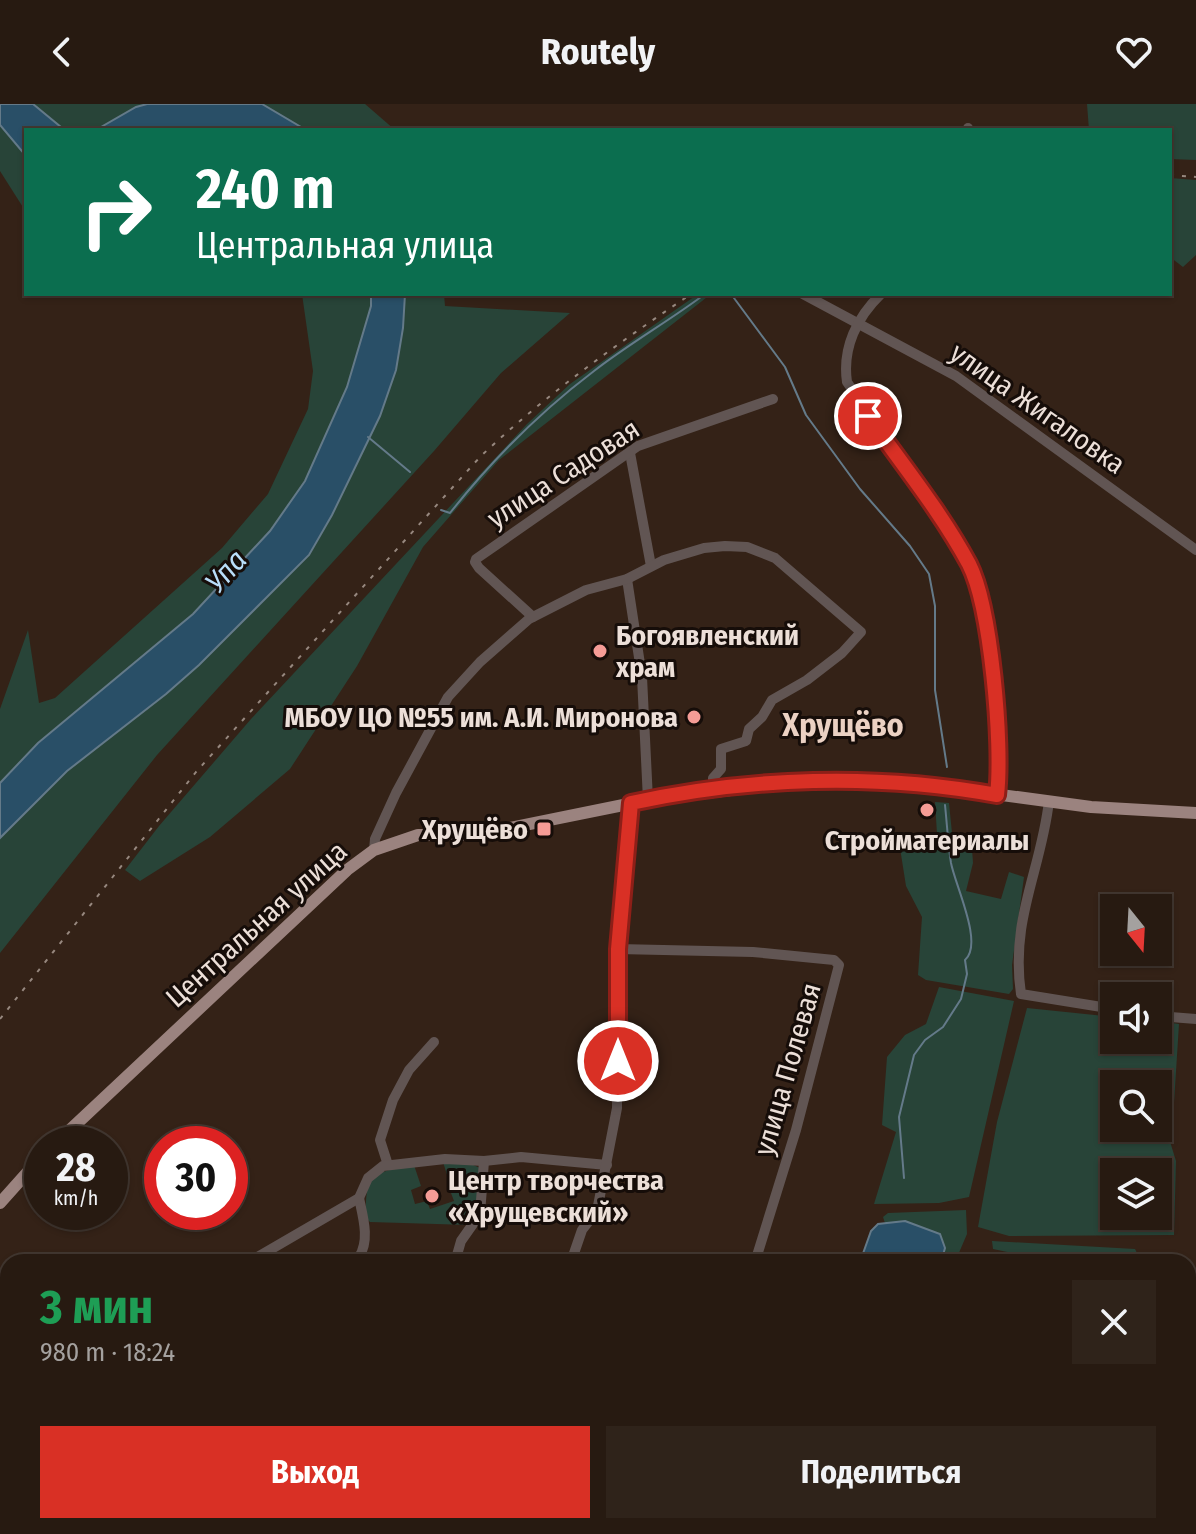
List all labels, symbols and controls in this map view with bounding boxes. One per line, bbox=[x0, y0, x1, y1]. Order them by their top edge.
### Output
icon: back bbox=[40, 30, 84, 74]
text: Routely bbox=[541, 30, 655, 74]
icon: heart bbox=[1112, 30, 1156, 74]
text: 240 m bbox=[196, 156, 335, 223]
icon: right bbox=[64, 160, 168, 264]
text: Центральная улица bbox=[196, 224, 494, 268]
street label: улица Жигаловка bbox=[944, 336, 1131, 481]
pin bbox=[834, 382, 902, 450]
icon: arrive bbox=[846, 394, 890, 438]
street label: улица Садовая bbox=[481, 412, 645, 535]
water label: Упа bbox=[198, 542, 254, 600]
place label: Богоявленский храм bbox=[615, 619, 799, 684]
marker: Богоявленский храм bbox=[591, 642, 609, 660]
place label: МБОУ ЦО №55 им. А.И. Миронова bbox=[285, 701, 678, 734]
district label: Хрущёво bbox=[781, 706, 904, 744]
marker: МБОУ ЦО №55 им. А.И. Миронова bbox=[685, 708, 703, 726]
marker: Стройматериалы bbox=[918, 801, 936, 819]
place label: Хрущёво bbox=[421, 813, 528, 846]
marker: Хрущёво bbox=[535, 820, 553, 838]
place label: Стройматериалы bbox=[825, 824, 1029, 857]
street label: Центральная улица bbox=[159, 834, 354, 1014]
north arrow bbox=[1100, 894, 1172, 966]
map controls bbox=[1100, 894, 1172, 1230]
street label: улица Полевая bbox=[747, 979, 828, 1159]
button: sound bbox=[1100, 982, 1172, 1054]
position arrow bbox=[576, 1019, 660, 1103]
button: search bbox=[1100, 1070, 1172, 1142]
speed limit sign: 30 bbox=[144, 1126, 248, 1230]
text: 28 bbox=[56, 1144, 96, 1192]
button: layers bbox=[1100, 1158, 1172, 1230]
place label: Центр творчества «Хрущевский» bbox=[448, 1164, 664, 1229]
text: km/h bbox=[54, 1186, 98, 1210]
marker: Центр творчества «Хрущевский» bbox=[423, 1187, 441, 1205]
text: 3 мин bbox=[40, 1278, 153, 1336]
button: close bbox=[1072, 1280, 1156, 1364]
text: 980 m · 18:24 bbox=[40, 1337, 175, 1368]
button: Выход bbox=[40, 1426, 590, 1518]
button: Поделиться bbox=[606, 1426, 1156, 1518]

